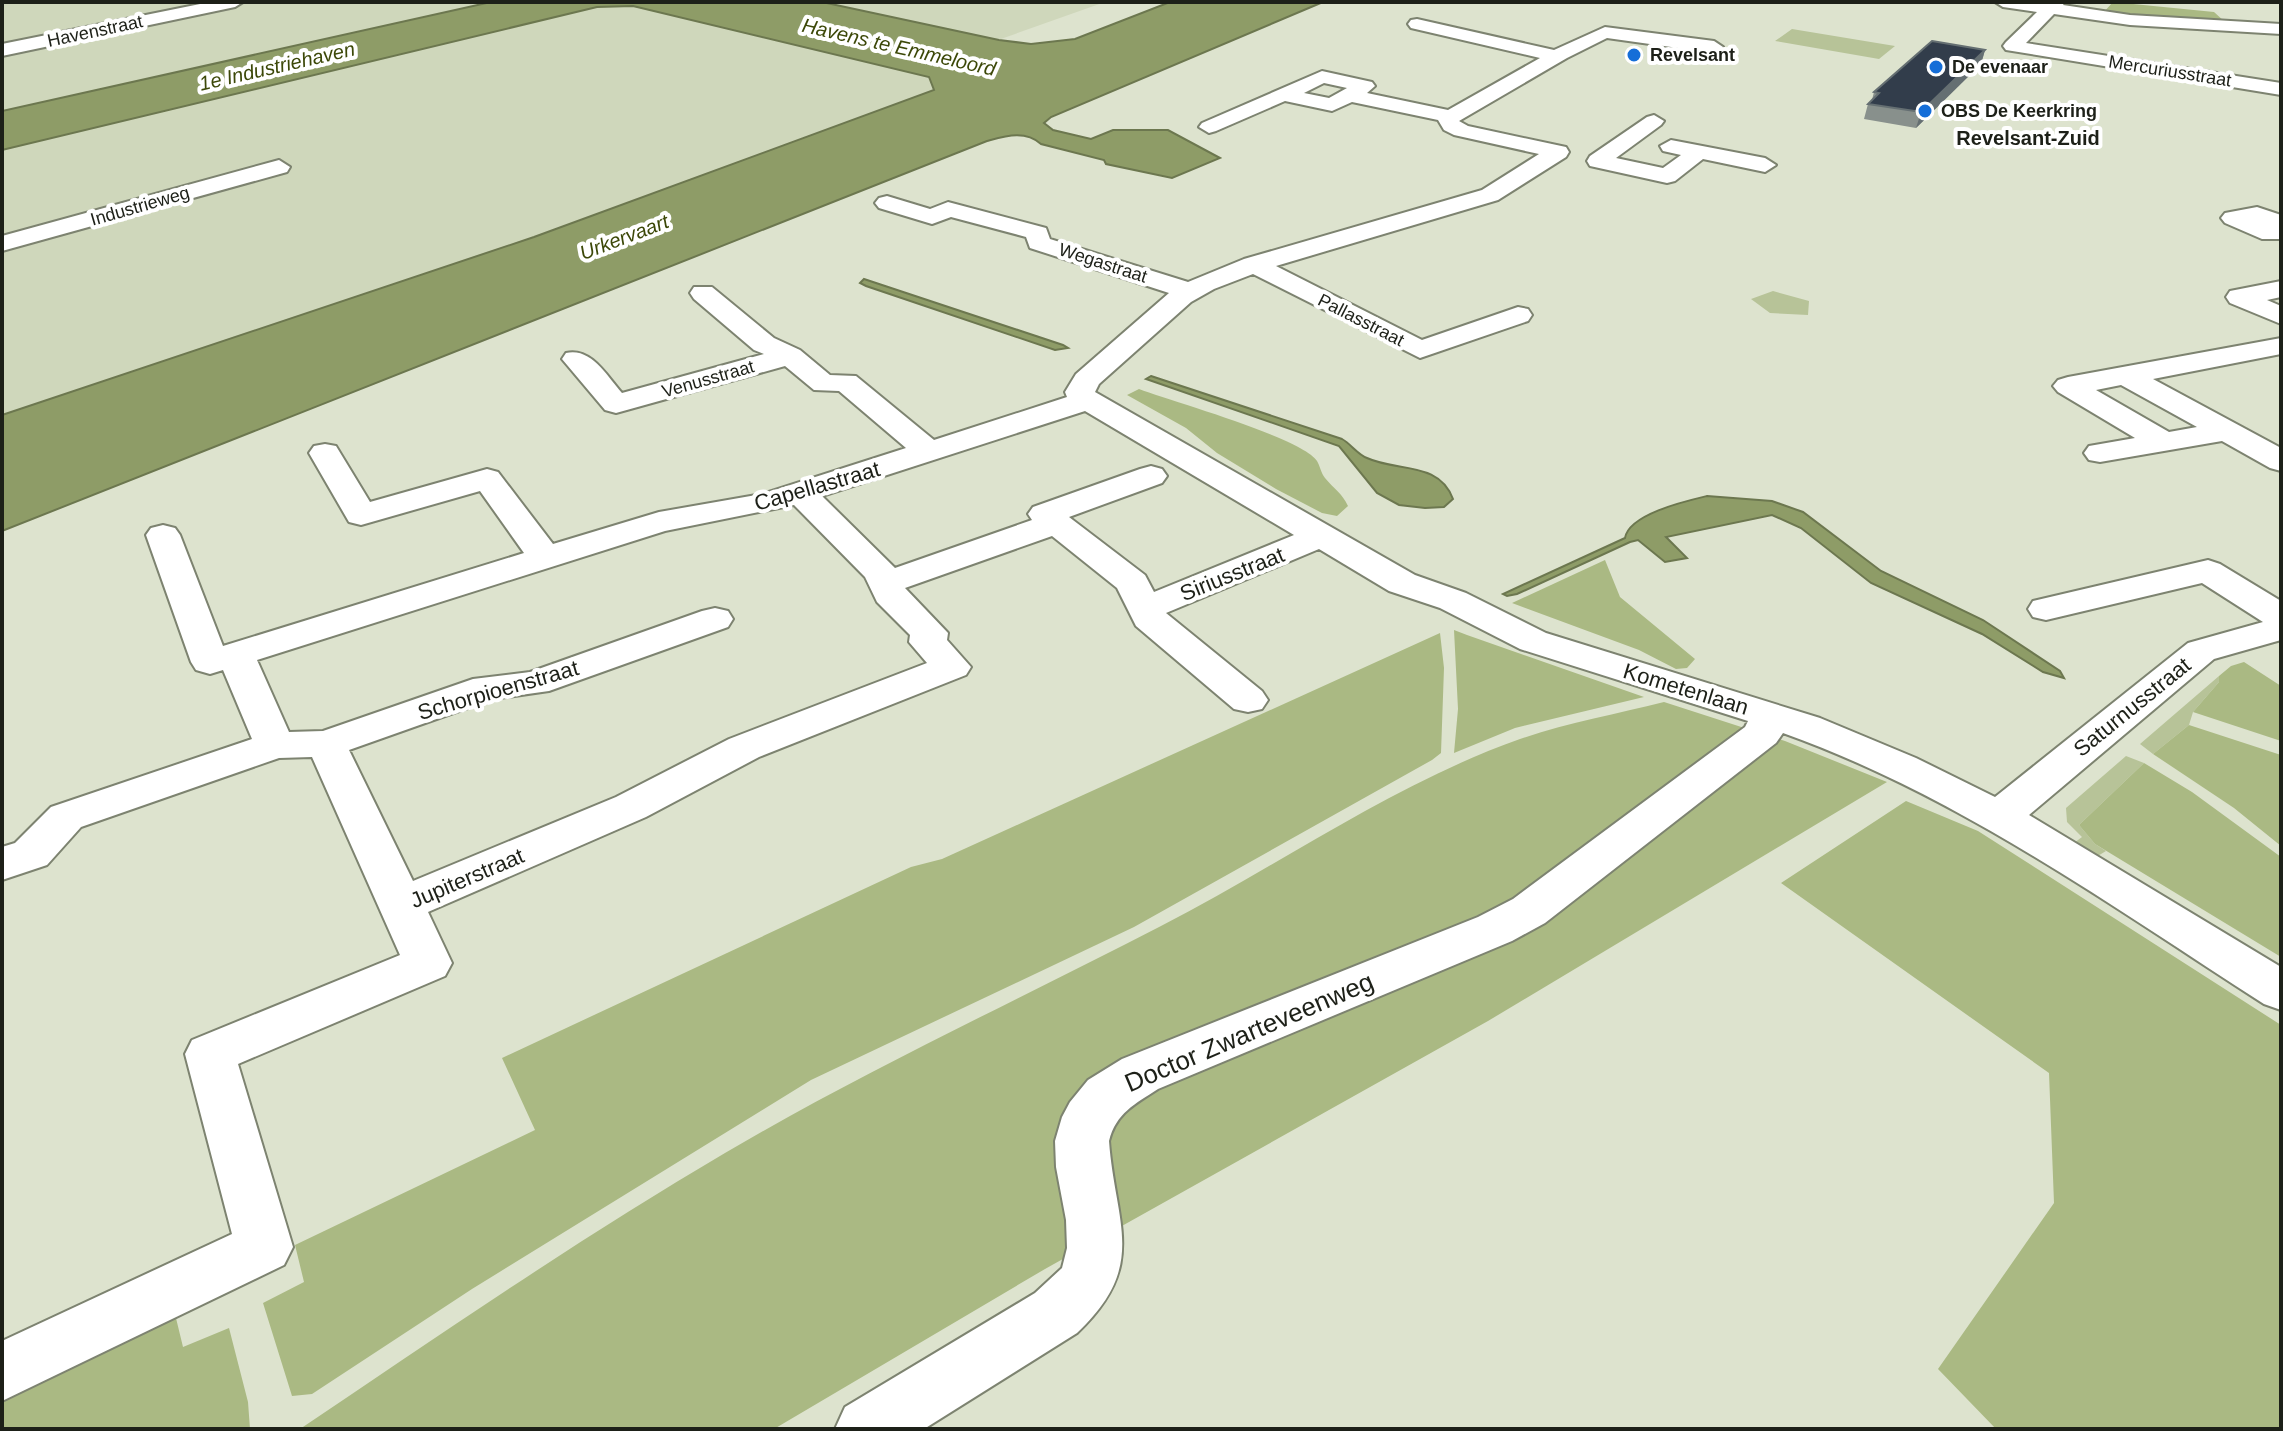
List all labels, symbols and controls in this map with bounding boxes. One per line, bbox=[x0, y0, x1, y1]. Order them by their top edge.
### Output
street label: Havenstraat bbox=[45, 11, 145, 51]
water label: Havens te Emmeloord bbox=[800, 14, 999, 80]
water label: 1e Industriehaven bbox=[197, 37, 357, 95]
place label: Revelsant bbox=[1650, 45, 1735, 65]
marker: Revelsant bbox=[1625, 46, 1643, 64]
street label: Mercuriusstraat bbox=[2107, 51, 2233, 91]
place label: De evenaar bbox=[1952, 57, 2048, 77]
marker: De evenaar bbox=[1927, 58, 1945, 76]
place label: OBS De Keerkring bbox=[1941, 101, 2097, 121]
marker: OBS De Keerkring bbox=[1916, 102, 1934, 120]
district label: Revelsant-Zuid bbox=[1956, 127, 2100, 149]
street label: Industrieweg bbox=[88, 182, 192, 230]
water label: Urkervaart bbox=[576, 209, 673, 264]
street label: Wegastraat bbox=[1056, 239, 1150, 287]
street label: Pallasstraat bbox=[1315, 290, 1407, 350]
street label: Venusstraat bbox=[660, 356, 756, 402]
street label: Capellastraat bbox=[751, 456, 883, 516]
street label: Siriusstraat bbox=[1176, 542, 1288, 606]
street label: Saturnusstraat bbox=[2069, 652, 2195, 762]
street label: Schorpioenstraat bbox=[415, 655, 581, 725]
street label: Kometenlaan bbox=[1620, 658, 1752, 720]
street label: Jupiterstraat bbox=[406, 843, 528, 913]
street label: Doctor Zwarteveenweg bbox=[1120, 966, 1378, 1098]

